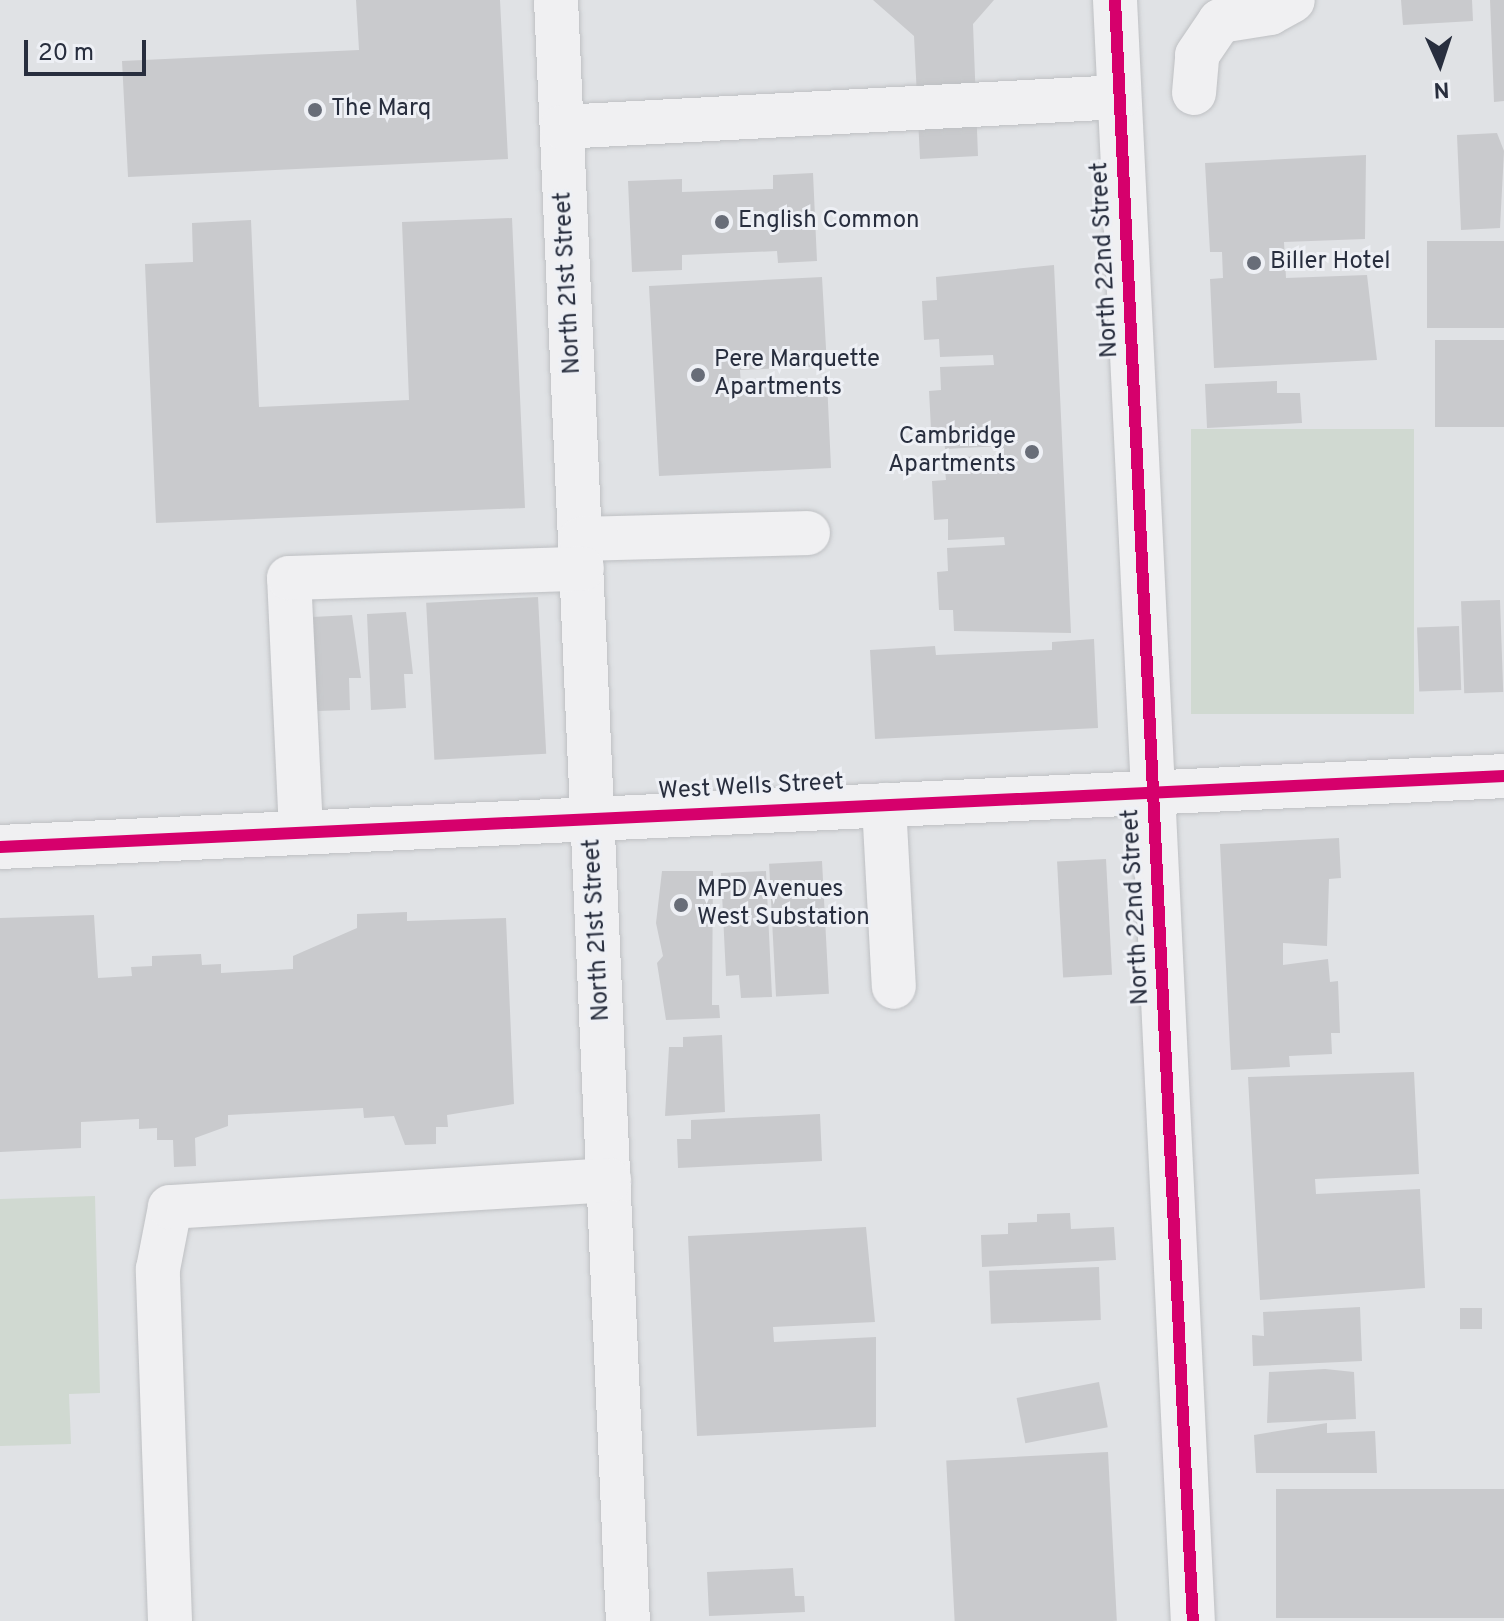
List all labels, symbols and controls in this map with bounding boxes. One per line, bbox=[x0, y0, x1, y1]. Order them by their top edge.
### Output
scale bar bbox=[28, 24, 150, 74]
north arrow bbox=[1400, 24, 1480, 104]
text: 20 m bbox=[38, 39, 94, 69]
text: N bbox=[1433, 75, 1450, 102]
place label: The Marq bbox=[331, 96, 431, 124]
marker: The Marq bbox=[306, 101, 324, 119]
street label: North 22nd Street bbox=[1086, 161, 1126, 359]
street label: North 21st Street bbox=[550, 191, 588, 375]
place label: English Common bbox=[738, 208, 919, 236]
marker: English Common bbox=[713, 213, 731, 231]
place label: Biller Hotel bbox=[1270, 249, 1391, 277]
marker: Biller Hotel bbox=[1245, 254, 1263, 272]
place label: Pere Marquette Apartments bbox=[714, 347, 880, 403]
marker: Pere Marquette Apartments bbox=[689, 366, 707, 384]
place label: Cambridge Apartments bbox=[888, 424, 1016, 480]
marker: Cambridge Apartments bbox=[1023, 443, 1041, 461]
street label: West Wells Street bbox=[657, 769, 845, 807]
street label: North 22nd Street bbox=[1117, 808, 1157, 1006]
street label: North 21st Street bbox=[579, 838, 617, 1022]
place label: MPD Avenues West Substation bbox=[697, 877, 870, 933]
marker: MPD Avenues West Substation bbox=[672, 896, 690, 914]

